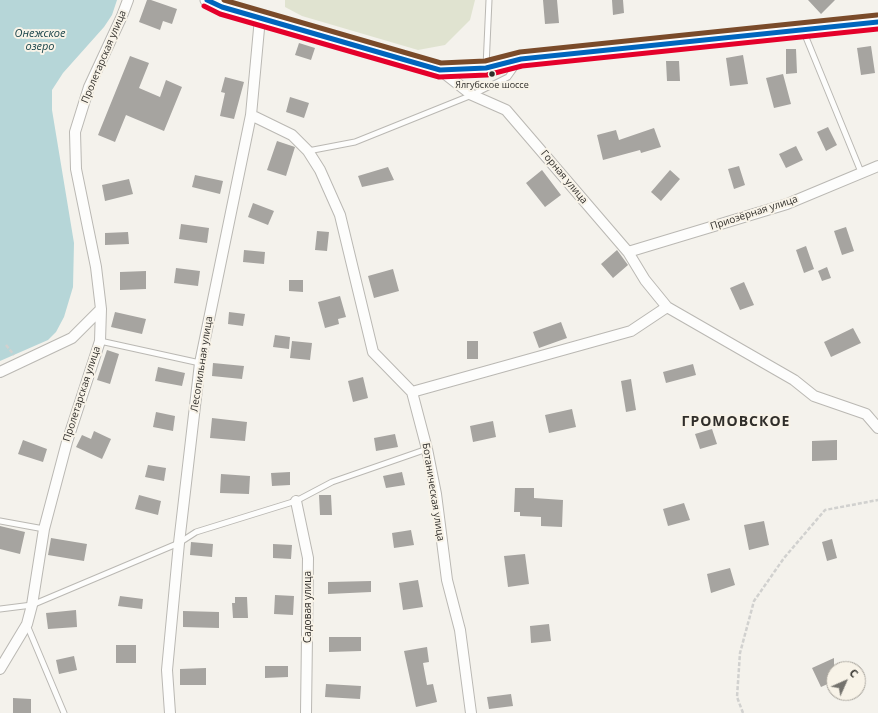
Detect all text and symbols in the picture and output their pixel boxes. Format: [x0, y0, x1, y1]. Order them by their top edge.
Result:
street label: Пролетарская улица [79, 9, 129, 105]
water label: Онежское озеро [14, 27, 66, 53]
marker: Ялгубское шоссе [487, 69, 497, 79]
place label: Ялгубское шоссе [455, 80, 529, 90]
street label: Горная улица [538, 148, 590, 206]
street label: Приозёрная улица [709, 193, 799, 233]
street label: Лесопильная улица [189, 315, 215, 413]
street label: Пролетарская улица [61, 345, 103, 443]
district label: ГРОМОВСКОЕ [682, 414, 790, 430]
street label: Ботаническая улица [419, 442, 447, 542]
street label: Садовая улица [302, 571, 314, 643]
north arrow [826, 661, 866, 701]
text: С [846, 665, 862, 681]

